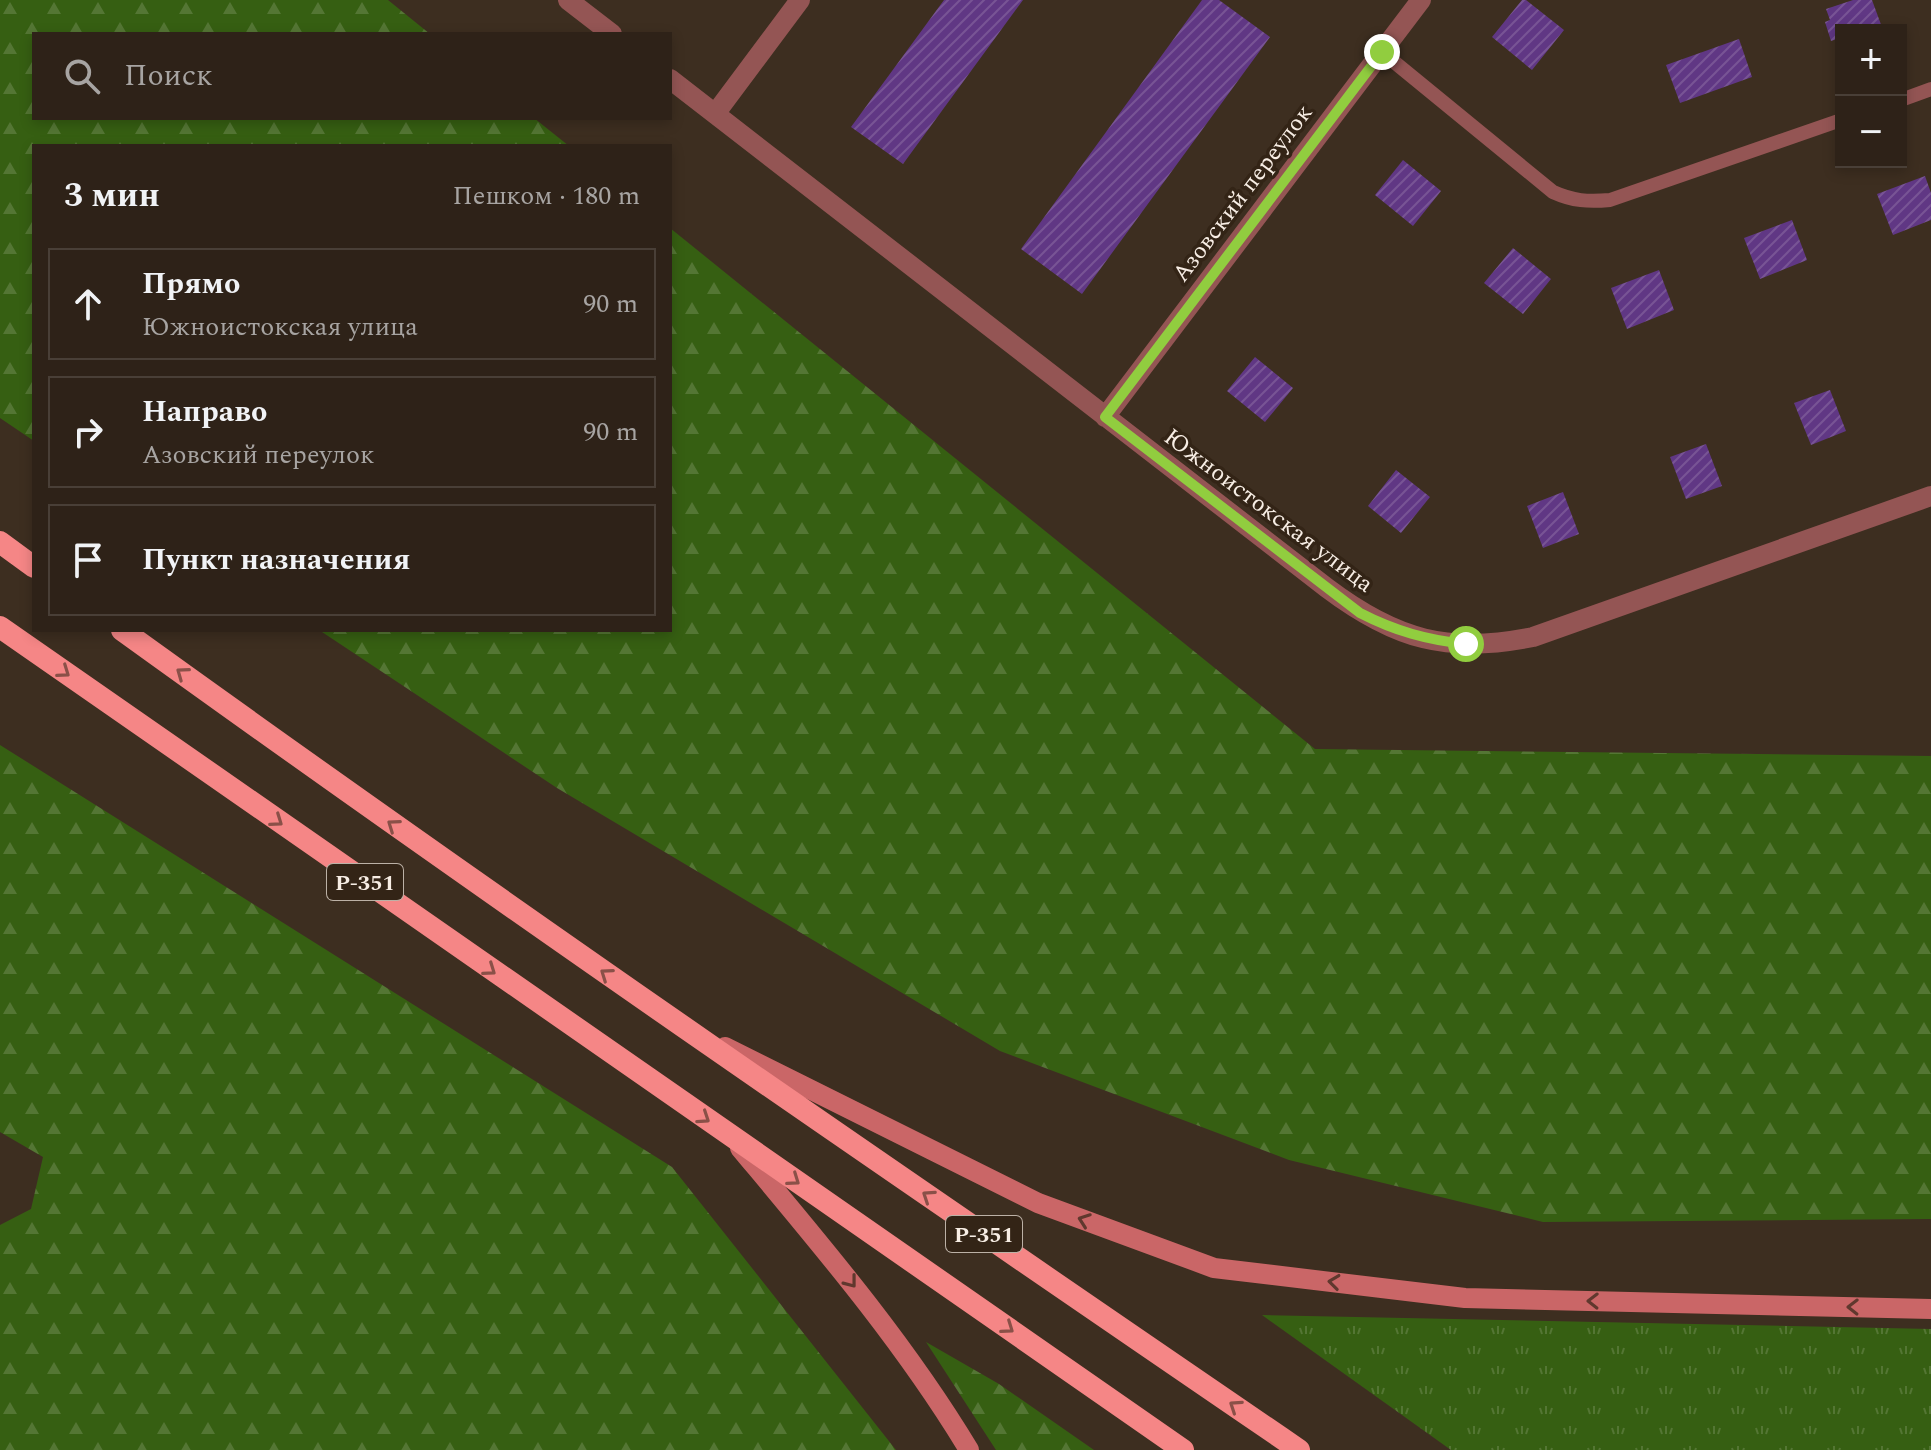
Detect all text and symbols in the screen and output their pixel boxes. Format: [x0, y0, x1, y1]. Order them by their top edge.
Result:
map controls [1835, 24, 1907, 168]
button: + [1835, 24, 1907, 96]
search box [32, 32, 672, 120]
route end [1364, 34, 1400, 70]
text: Поиск [124, 53, 213, 99]
icon: search [60, 54, 104, 98]
button: − [1835, 96, 1907, 168]
street label: Азовский переулок [1164, 97, 1322, 290]
text: 3 мин [64, 170, 160, 222]
text: Пешком · 180 m [453, 176, 640, 216]
text: Прямо [142, 261, 240, 307]
icon: ahead [66, 282, 110, 326]
text: 90 m [583, 284, 638, 324]
text: Южноистокская улица [142, 307, 418, 347]
text: Направо [142, 389, 267, 435]
icon: right [66, 410, 110, 454]
text: 90 m [583, 412, 638, 452]
street label: Южноистокская улица [1156, 420, 1381, 602]
text: Азовский переулок [142, 435, 374, 475]
text: Пункт назначения [142, 537, 410, 583]
icon: arrive [66, 538, 110, 582]
route start [1448, 626, 1484, 662]
one-way arrow [55, 662, 69, 677]
one-way arrow [176, 668, 190, 683]
one-way arrow [269, 811, 283, 826]
one-way arrow [387, 820, 401, 835]
road number: Р-351 [327, 864, 403, 900]
one-way arrow [482, 960, 496, 975]
one-way arrow [600, 969, 614, 984]
one-way arrow [695, 1108, 710, 1123]
one-way arrow [786, 1170, 800, 1185]
one-way arrow [922, 1191, 936, 1206]
one-way arrow [1077, 1213, 1091, 1230]
road number: Р-351 [946, 1216, 1022, 1252]
one-way arrow [842, 1273, 856, 1288]
one-way arrow [1327, 1274, 1341, 1291]
one-way arrow [1586, 1292, 1599, 1310]
one-way arrow [1846, 1299, 1859, 1316]
one-way arrow [999, 1318, 1013, 1333]
one-way arrow [1229, 1401, 1243, 1416]

